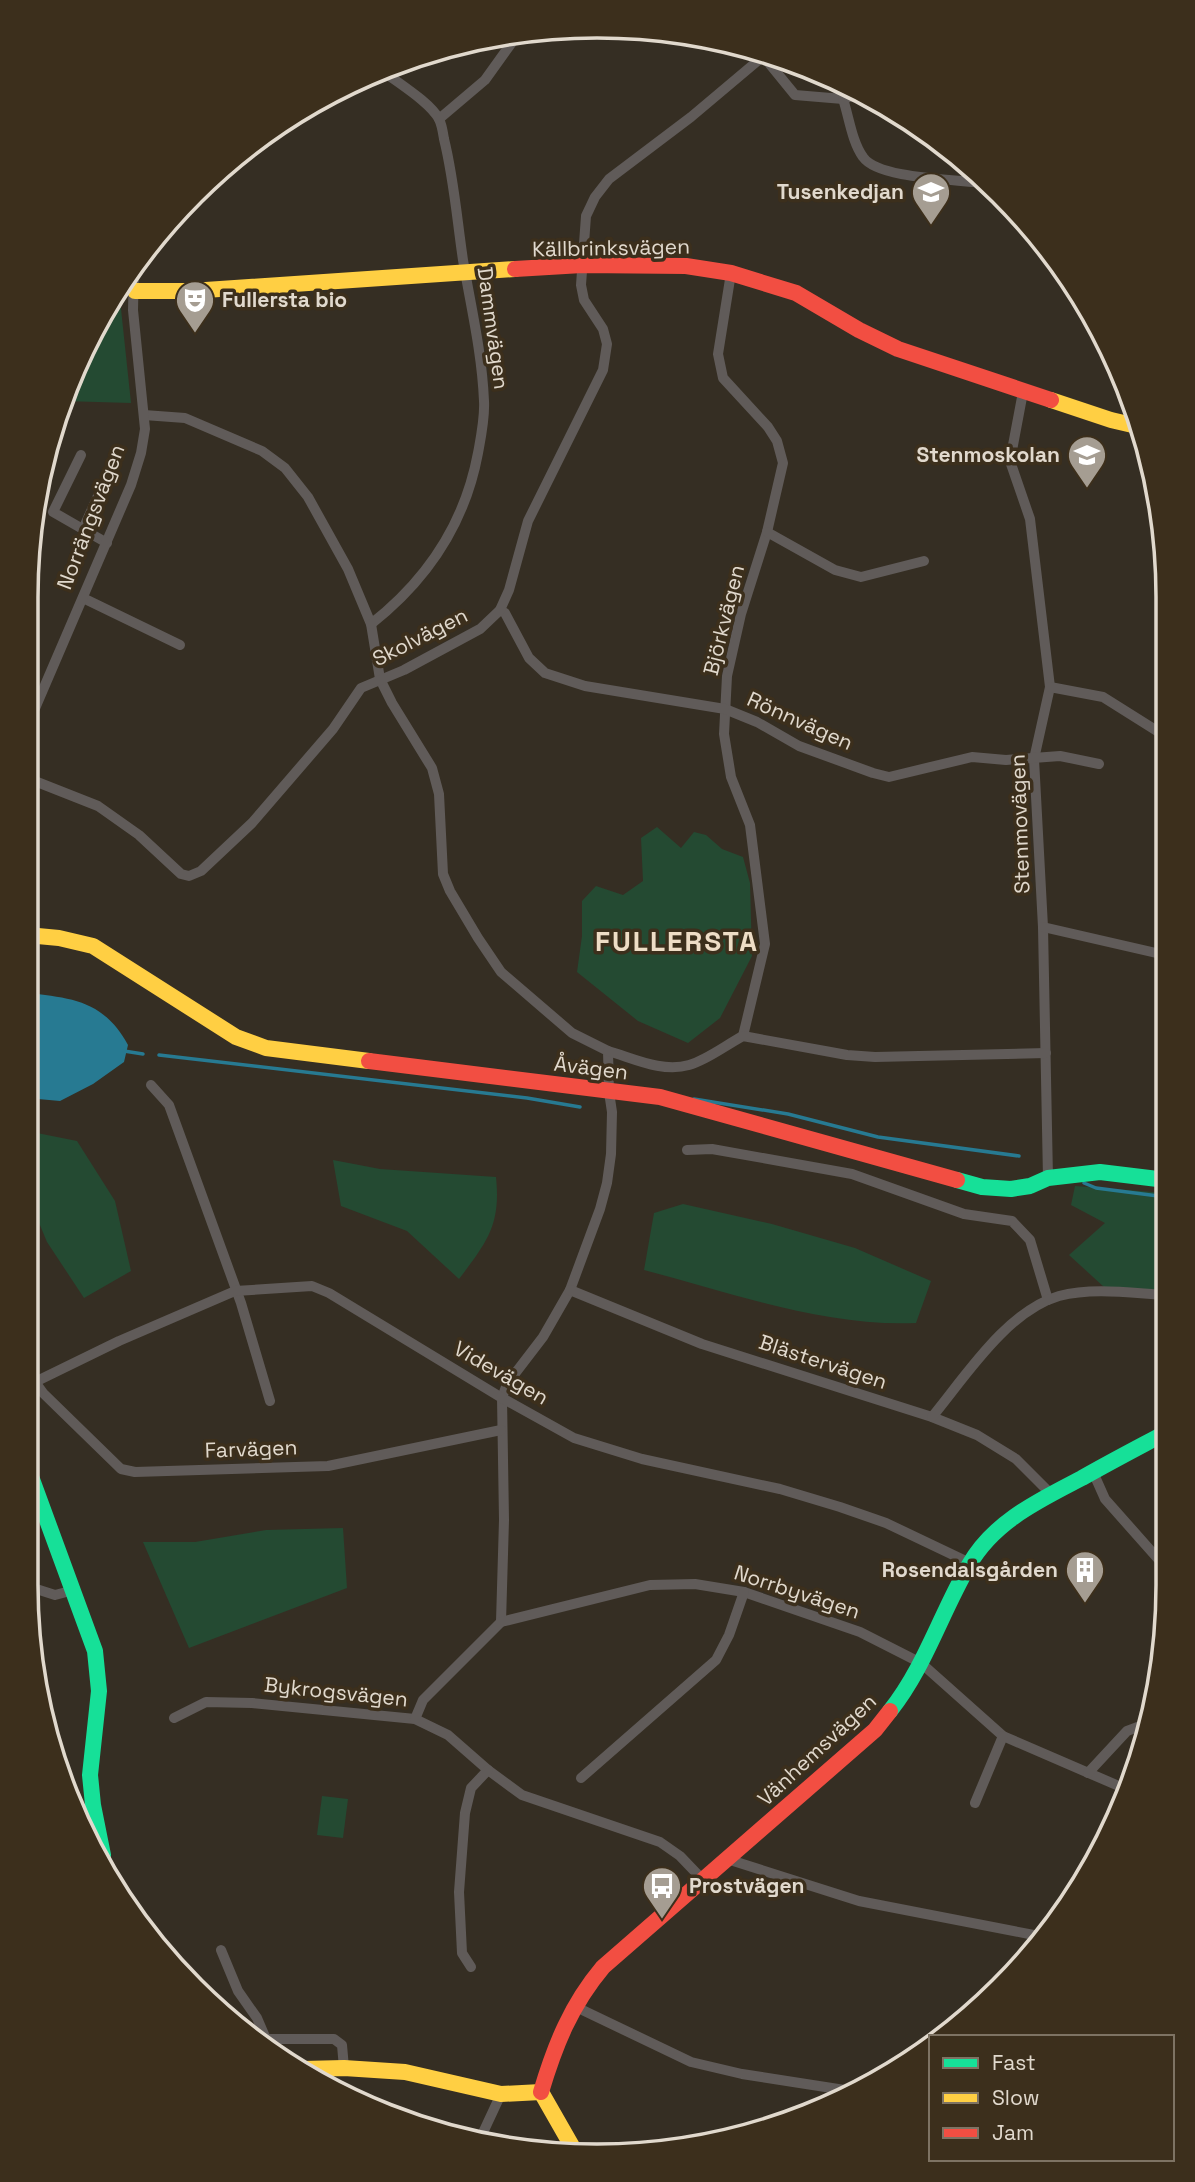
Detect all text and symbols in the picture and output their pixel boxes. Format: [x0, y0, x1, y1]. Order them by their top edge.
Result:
school or university icon: Tusenkedjan [910, 171, 952, 226]
place label: Tusenkedjan [777, 178, 904, 205]
street label: Källbrinksvägen [532, 233, 690, 262]
street label: Dammvägen [472, 265, 515, 391]
theatre icon: Fullersta bio [174, 279, 216, 334]
place label: Fullersta bio [222, 286, 347, 313]
school or university icon: Stenmoskolan [1066, 434, 1108, 489]
street label: Norrängsvägen [51, 441, 131, 593]
place label: Stenmoskolan [917, 441, 1060, 468]
street label: Björkvägen [697, 562, 750, 678]
street label: Skolvägen [368, 601, 472, 672]
street label: Rönnvägen [743, 685, 857, 756]
street label: Stenmovägen [1004, 754, 1035, 894]
district label: FULLERSTA [595, 923, 759, 959]
street label: Åvägen [552, 1050, 630, 1085]
street label: Blästervägen [756, 1328, 891, 1395]
street label: Videvägen [449, 1335, 554, 1411]
street label: Farvägen [204, 1433, 298, 1464]
building icon: Rosendalsgården [1064, 1549, 1106, 1604]
place label: Rosendalsgården [882, 1556, 1058, 1583]
street label: Norrbyvägen [731, 1558, 863, 1625]
street label: Bykrogsvägen [263, 1671, 409, 1712]
street label: Vänhemsvägen [752, 1688, 882, 1812]
bus stop icon: Prostvägen [641, 1865, 683, 1920]
place label: Prostvägen [689, 1872, 804, 1899]
legend [929, 2035, 1174, 2161]
text: Fast [992, 2049, 1036, 2076]
text: Slow [992, 2084, 1040, 2111]
text: Jam [992, 2119, 1034, 2146]

